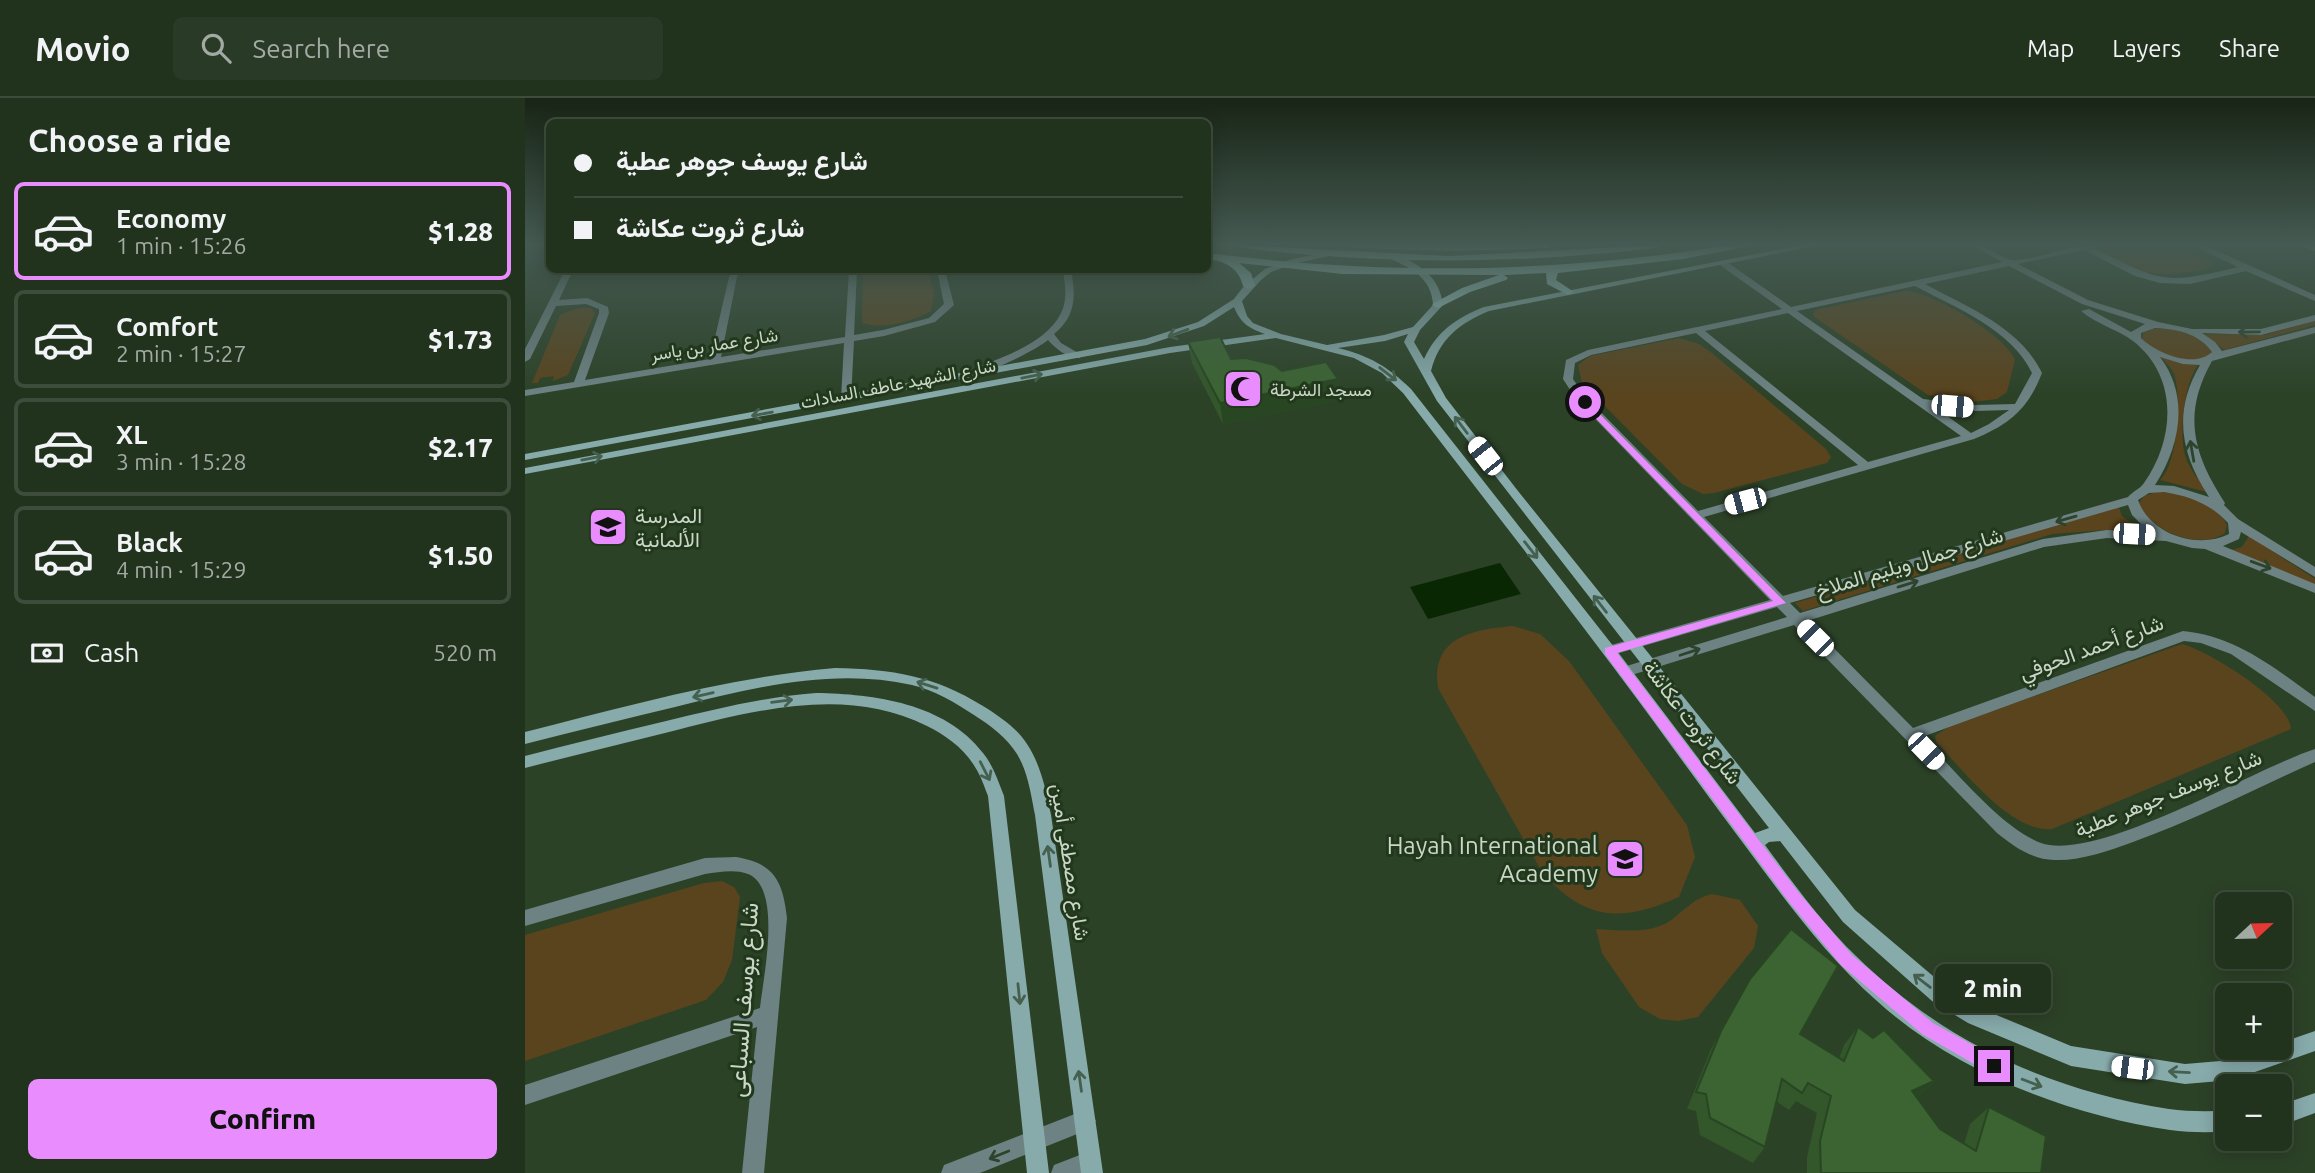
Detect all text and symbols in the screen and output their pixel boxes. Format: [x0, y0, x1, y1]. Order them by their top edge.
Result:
search box [173, 17, 663, 80]
icon: search [197, 29, 235, 67]
text: Movio [35, 30, 131, 67]
text: Search here [253, 34, 390, 63]
text: Map [2027, 35, 2074, 62]
text: Layers [2112, 35, 2181, 62]
text: Share [2219, 35, 2280, 62]
text: Choose a ride [28, 122, 231, 158]
text: شارع يوسف جوهر عطية [616, 146, 868, 175]
icon: car [32, 200, 95, 263]
text: Economy [116, 204, 226, 233]
text: شارع ثروت عكاشة [616, 213, 805, 242]
text: $1.28 [428, 217, 493, 246]
text: 1 min · 15:26 [116, 233, 247, 258]
icon: car [32, 308, 95, 371]
text: Comfort [116, 312, 219, 341]
street label: شارع عمار بن ياسر [648, 324, 780, 367]
text: $1.73 [428, 325, 493, 354]
one-way arrow [2238, 326, 2261, 339]
one-way arrow [1167, 328, 1189, 340]
text: 2 min · 15:27 [116, 341, 247, 366]
street label: شارع الشهيد عاطف السادات [799, 354, 998, 415]
one-way arrow [1379, 366, 1397, 381]
mosque icon: مسجد الشرطة [1222, 368, 1264, 410]
one-way arrow [1020, 369, 1043, 382]
place label: مسجد الشرطة [1270, 379, 1372, 401]
route start [1569, 386, 1601, 418]
car [1931, 394, 1974, 418]
one-way arrow [751, 408, 774, 421]
icon: car [32, 416, 95, 479]
one-way arrow [1453, 416, 1468, 434]
text: XL [116, 420, 147, 449]
text: $2.17 [428, 433, 493, 462]
car [1464, 433, 1507, 479]
one-way arrow [2185, 440, 2198, 463]
text: 3 min · 15:28 [116, 449, 247, 474]
one-way arrow [580, 451, 603, 465]
car [1722, 485, 1769, 517]
place label: المدرسة الألمانية [635, 503, 702, 552]
school or university icon: المدرسة الألمانية [587, 506, 629, 548]
one-way arrow [2056, 513, 2078, 526]
street label: شارع جمال ويليم الملاخ [1812, 522, 2007, 605]
car [2113, 522, 2156, 546]
icon: car [32, 524, 95, 587]
text: Black [116, 528, 183, 557]
one-way arrow [1524, 540, 1539, 559]
text: $1.50 [428, 541, 493, 570]
text: 4 min · 15:29 [116, 557, 247, 582]
one-way arrow [2249, 560, 2271, 573]
one-way arrow [1896, 577, 1918, 590]
one-way arrow [1593, 596, 1608, 614]
street label: شارع أحمد الحوفي [2016, 610, 2168, 690]
car [1793, 616, 1838, 660]
icon: cash [28, 634, 66, 672]
text: Cash [84, 638, 139, 667]
text: 520 m [433, 640, 497, 665]
one-way arrow [1679, 645, 1701, 658]
street label: شارع ثروت عكاشة [1636, 656, 1747, 790]
one-way arrow [916, 678, 938, 690]
one-way arrow [692, 689, 714, 702]
one-way arrow [770, 694, 793, 707]
car [1904, 729, 1949, 773]
street label: شارع يوسف جوهر عطية [2071, 745, 2266, 844]
one-way arrow [978, 760, 992, 781]
street label: شارع مصطفى أمين [1044, 782, 1095, 943]
place label: Hayah International Academy [1387, 832, 1598, 887]
school or university icon: Hayah International Academy [1604, 838, 1646, 880]
one-way arrow [1042, 845, 1055, 868]
north arrow [2215, 892, 2293, 970]
map controls [2215, 892, 2292, 1151]
street label: شارع يوسف السباعى [723, 902, 766, 1099]
callout: 2 min [1936, 964, 2052, 1014]
one-way arrow [1913, 974, 1932, 989]
text: 2 min [1964, 976, 2022, 1001]
one-way arrow [1013, 983, 1026, 1005]
button: + [2215, 983, 2292, 1060]
route end [1978, 1050, 2010, 1082]
car [2110, 1055, 2155, 1081]
one-way arrow [2167, 1066, 2190, 1079]
one-way arrow [1073, 1070, 1086, 1093]
button: − [2215, 1074, 2292, 1151]
one-way arrow [2021, 1078, 2043, 1091]
button: Confirm [28, 1079, 497, 1159]
one-way arrow [988, 1149, 1010, 1162]

